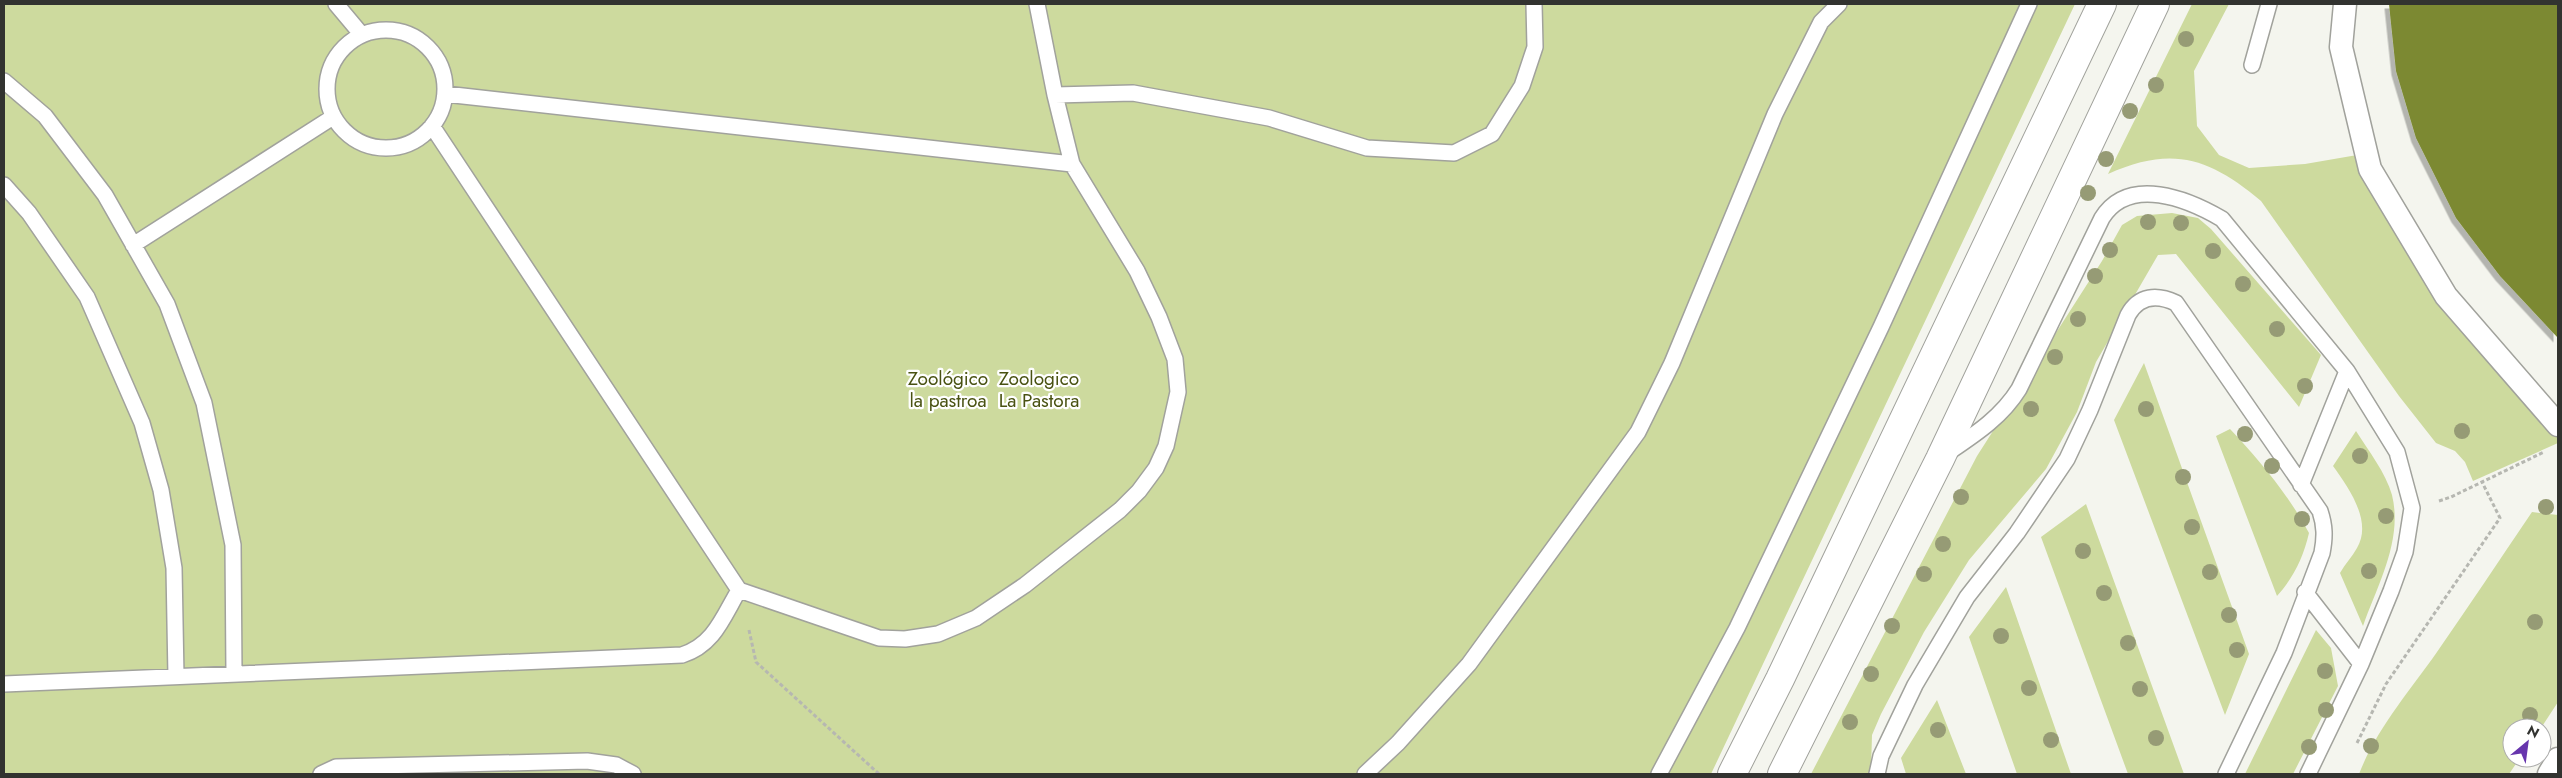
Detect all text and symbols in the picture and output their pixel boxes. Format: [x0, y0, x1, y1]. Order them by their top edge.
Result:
park label: Zoológico la pastroa [908, 365, 988, 414]
park label: Zoologico La Pastora [999, 365, 1079, 414]
north arrow [2502, 718, 2552, 768]
text: N [2524, 720, 2543, 743]

